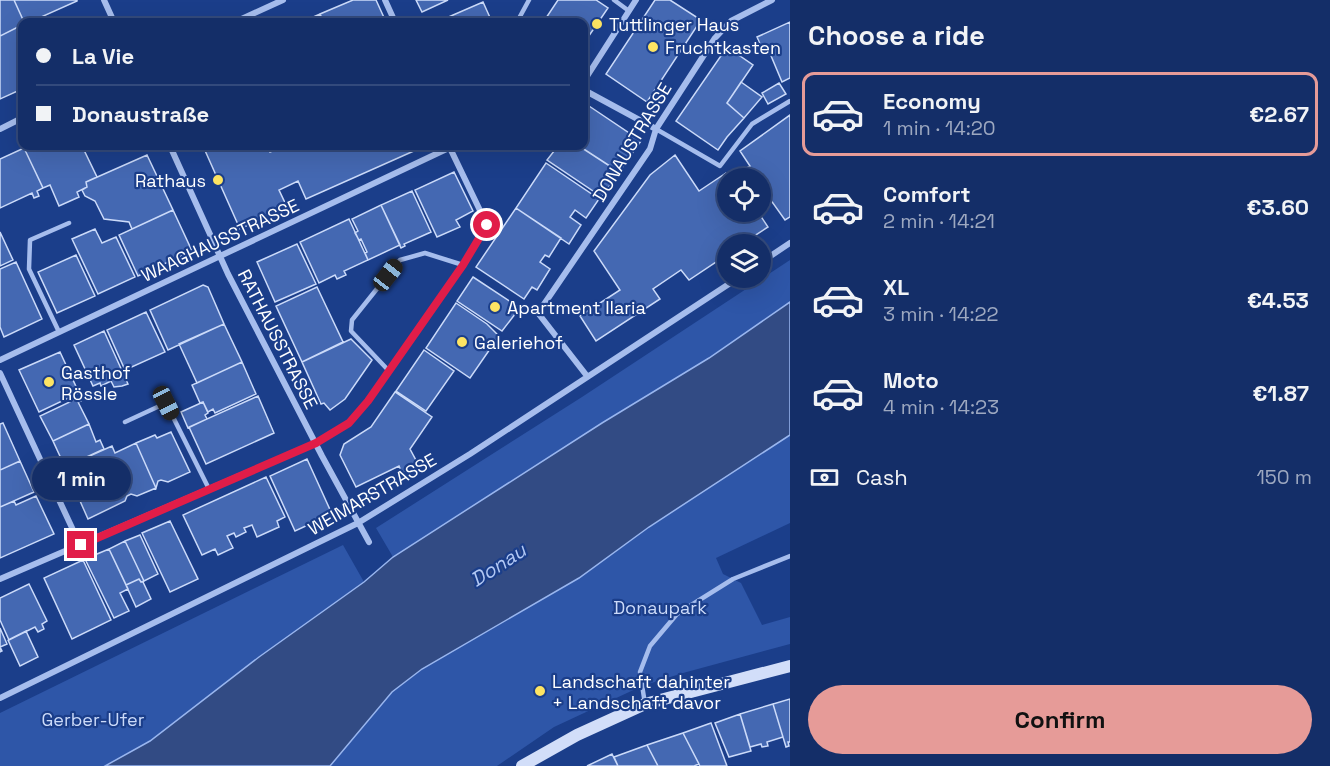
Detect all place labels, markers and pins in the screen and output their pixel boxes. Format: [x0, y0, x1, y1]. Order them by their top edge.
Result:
place label: Tuttlinger Haus [609, 13, 739, 36]
marker: Tuttlinger Haus [590, 17, 604, 31]
place label: Fruchtkasten [665, 36, 781, 59]
marker: Fruchtkasten [646, 40, 660, 54]
place label: Rathaus [135, 169, 206, 192]
marker: Rathaus [211, 173, 225, 187]
place label: Apartment Ilaria [507, 296, 646, 319]
marker: Apartment Ilaria [488, 300, 502, 314]
place label: Galeriehof [474, 331, 563, 354]
marker: Galeriehof [455, 335, 469, 349]
place label: Gasthof Rössle [61, 361, 131, 405]
marker: Gasthof Rössle [42, 375, 56, 389]
place label: Landschaft dahinter + Landschaft davor [552, 670, 730, 714]
marker: Landschaft dahinter + Landschaft davor [533, 684, 547, 698]

